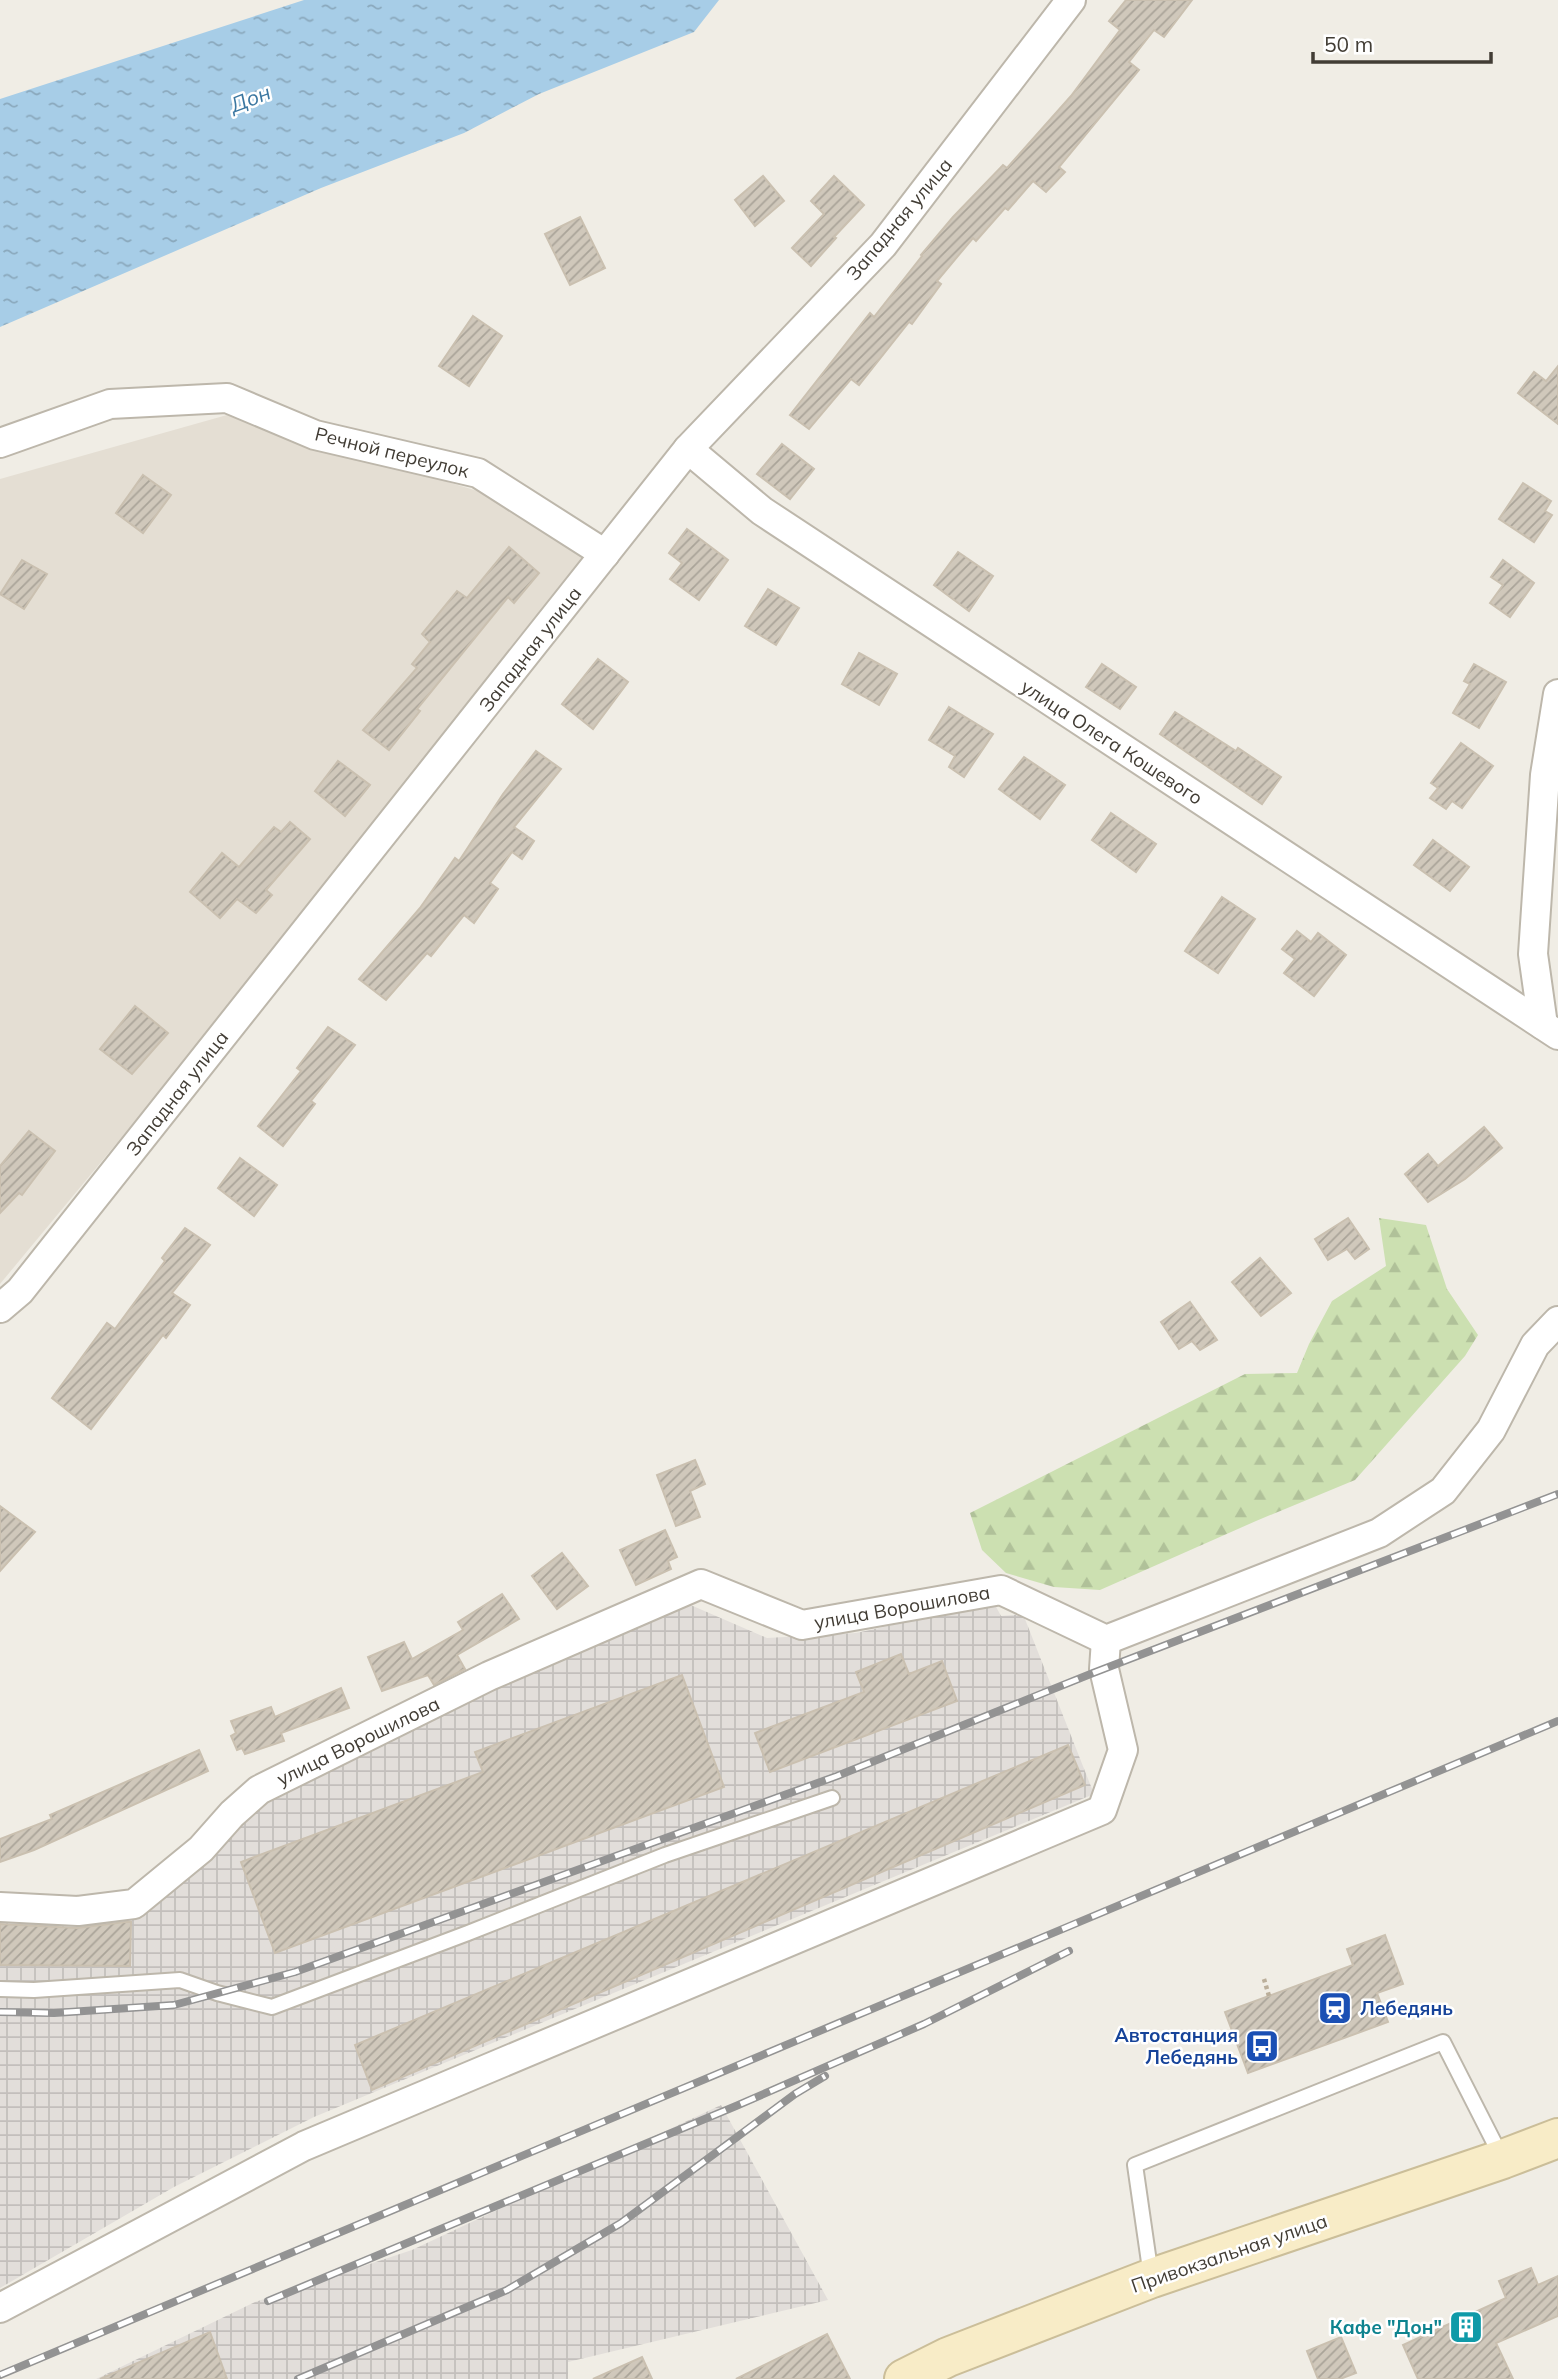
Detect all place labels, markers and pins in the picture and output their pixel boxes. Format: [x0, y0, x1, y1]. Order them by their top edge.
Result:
station icon: Лебедянь [1316, 1989, 1354, 2027]
place label: Лебедянь [1360, 1996, 1453, 2020]
place label: Автостанция Лебедянь [1115, 2023, 1238, 2069]
bus stop icon: Автостанция Лебедянь [1243, 2027, 1281, 2065]
building icon: Кафе "Дон" [1447, 2308, 1485, 2346]
place label: Кафе "Дон" [1330, 2315, 1442, 2339]

